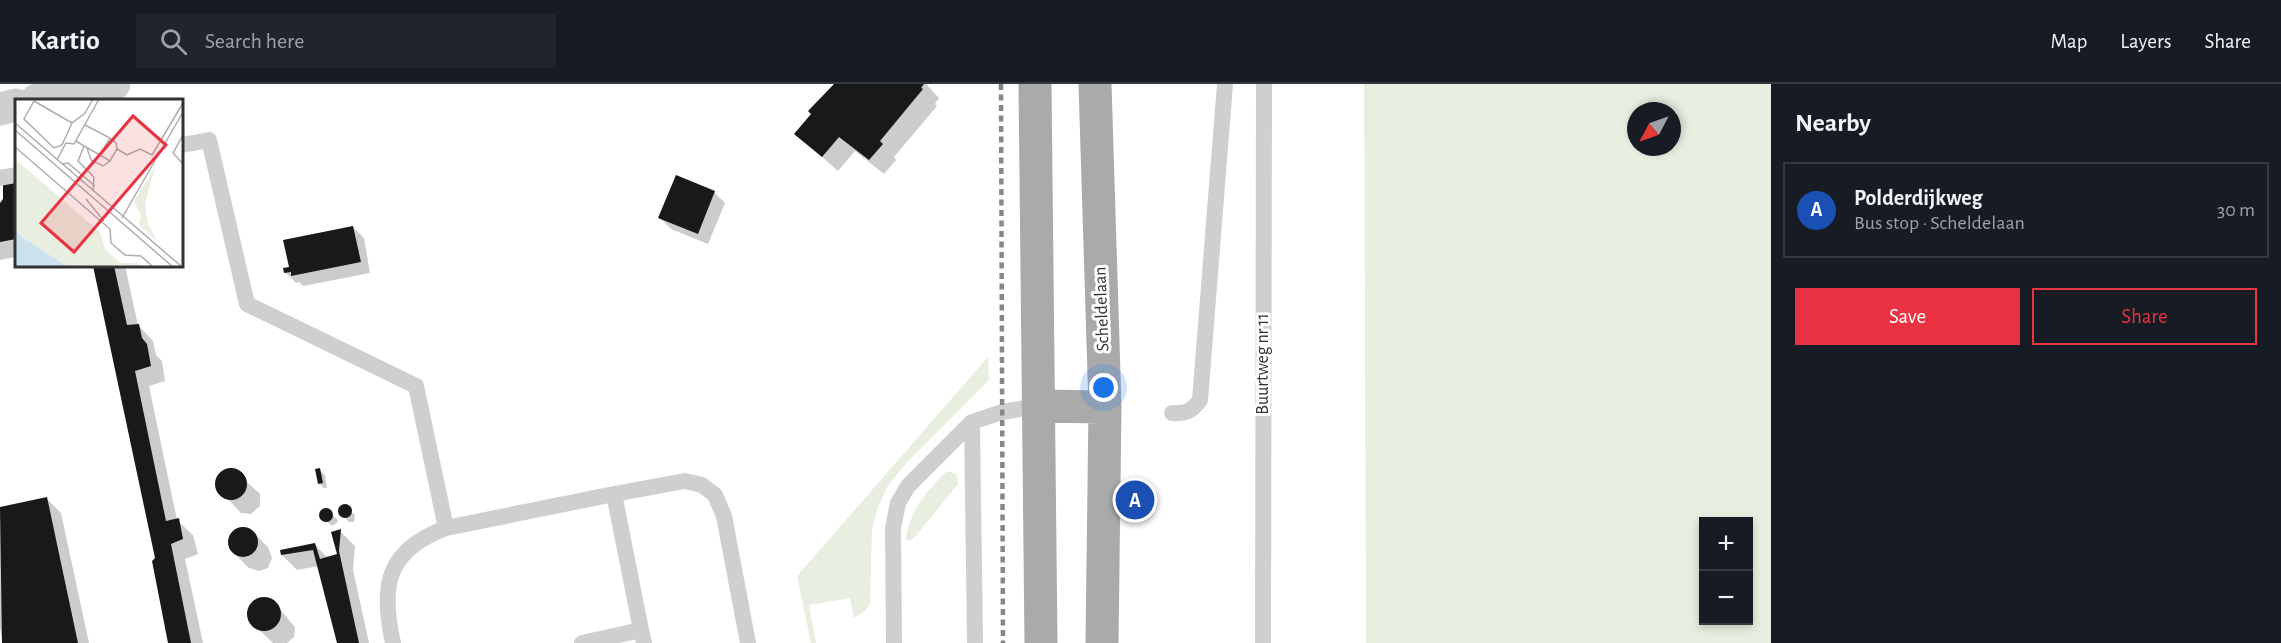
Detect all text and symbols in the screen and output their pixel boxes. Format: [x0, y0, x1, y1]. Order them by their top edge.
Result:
search box [136, 14, 556, 68]
icon: search [157, 25, 190, 58]
text: Kartio [30, 27, 100, 55]
text: Search here [205, 30, 304, 52]
text: Map [2051, 31, 2087, 52]
text: Layers [2120, 31, 2171, 52]
text: Share [2204, 31, 2251, 52]
inset map [15, 99, 183, 267]
north arrow [1627, 102, 1681, 156]
text: Nearby [1795, 110, 1871, 136]
text: Polderdijkweg [1854, 187, 1982, 209]
text: A [1811, 200, 1823, 220]
text: 30 m [2217, 200, 2255, 220]
text: Bus stop · Scheldelaan [1854, 213, 2025, 233]
street label: Scheldelaan [1092, 266, 1112, 352]
button: Save [1795, 288, 2020, 345]
button: Share [2032, 288, 2257, 345]
street label: Buurtweg nr 11 [1254, 313, 1272, 415]
your location [1089, 373, 1118, 402]
pin: A [1116, 478, 1154, 522]
map controls [1699, 517, 1753, 625]
button: + [1699, 517, 1753, 571]
button: − [1699, 571, 1753, 625]

